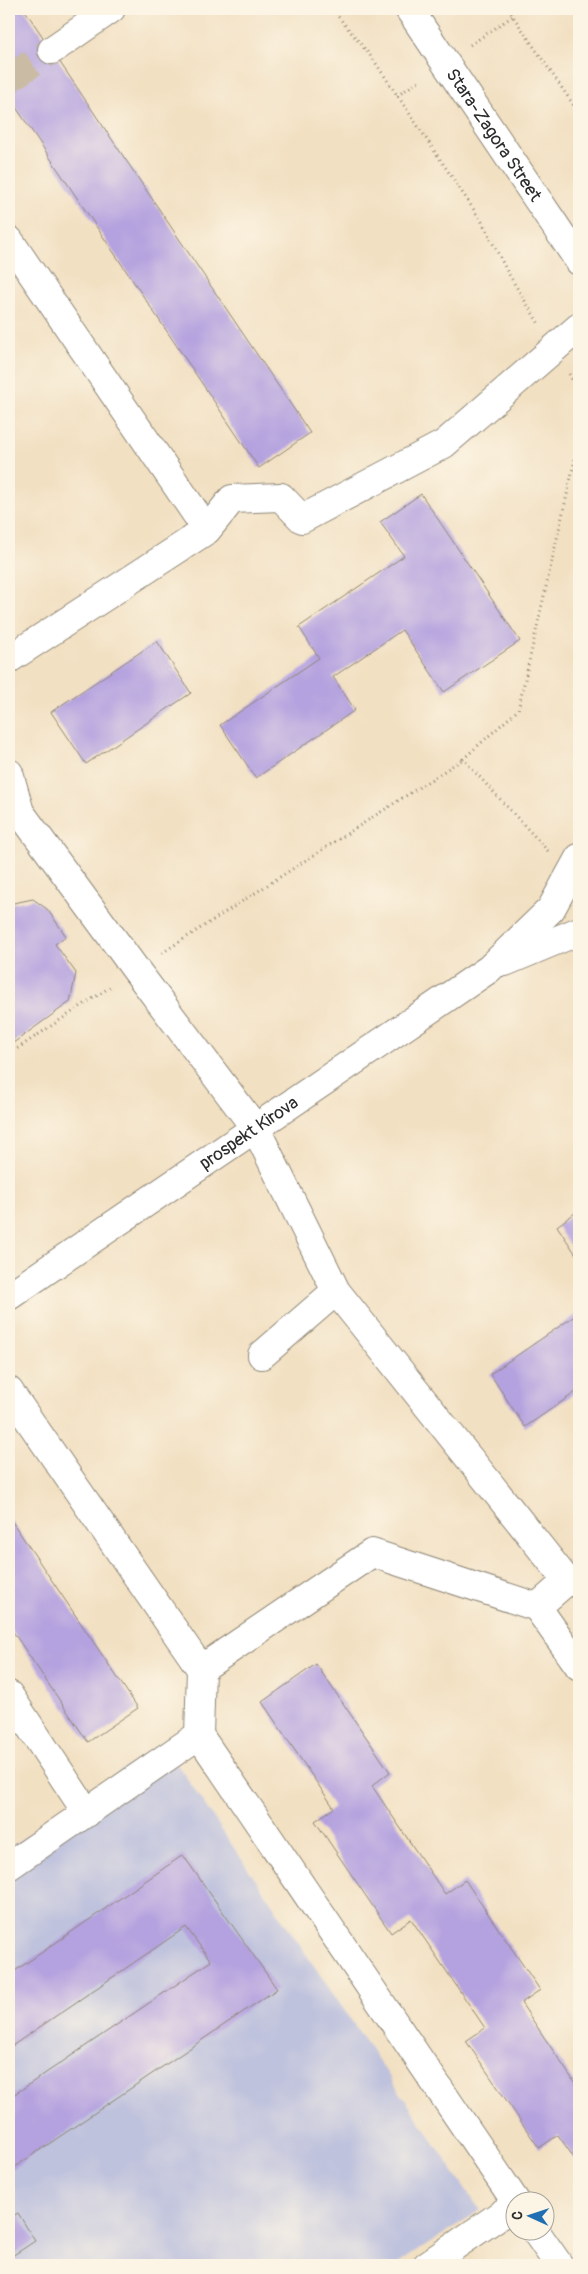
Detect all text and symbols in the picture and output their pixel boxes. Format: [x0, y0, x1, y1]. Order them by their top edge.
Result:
street label: Stara-Zagora Street [441, 64, 547, 207]
street label: prospekt Kirova [195, 1091, 303, 1175]
north arrow [506, 2192, 556, 2242]
text: С [509, 2210, 526, 2220]

